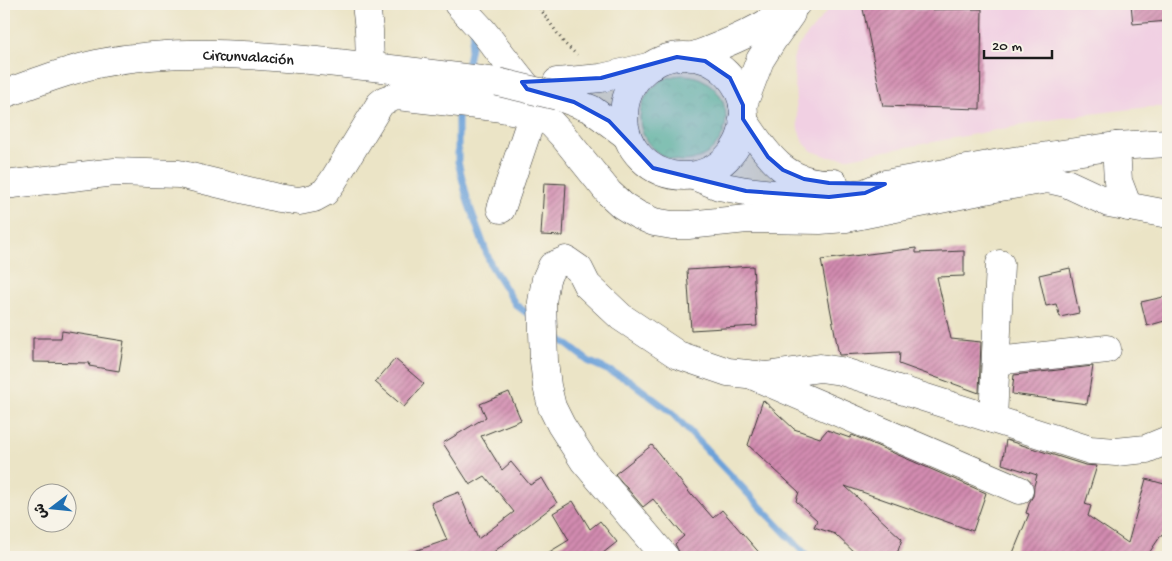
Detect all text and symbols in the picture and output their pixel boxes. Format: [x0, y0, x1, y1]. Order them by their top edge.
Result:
scale bar [984, 28, 1052, 60]
text: 20 m [992, 38, 1022, 56]
street label: Circunvalación [203, 48, 295, 72]
north arrow [28, 484, 78, 534]
text: ش [32, 501, 52, 521]

